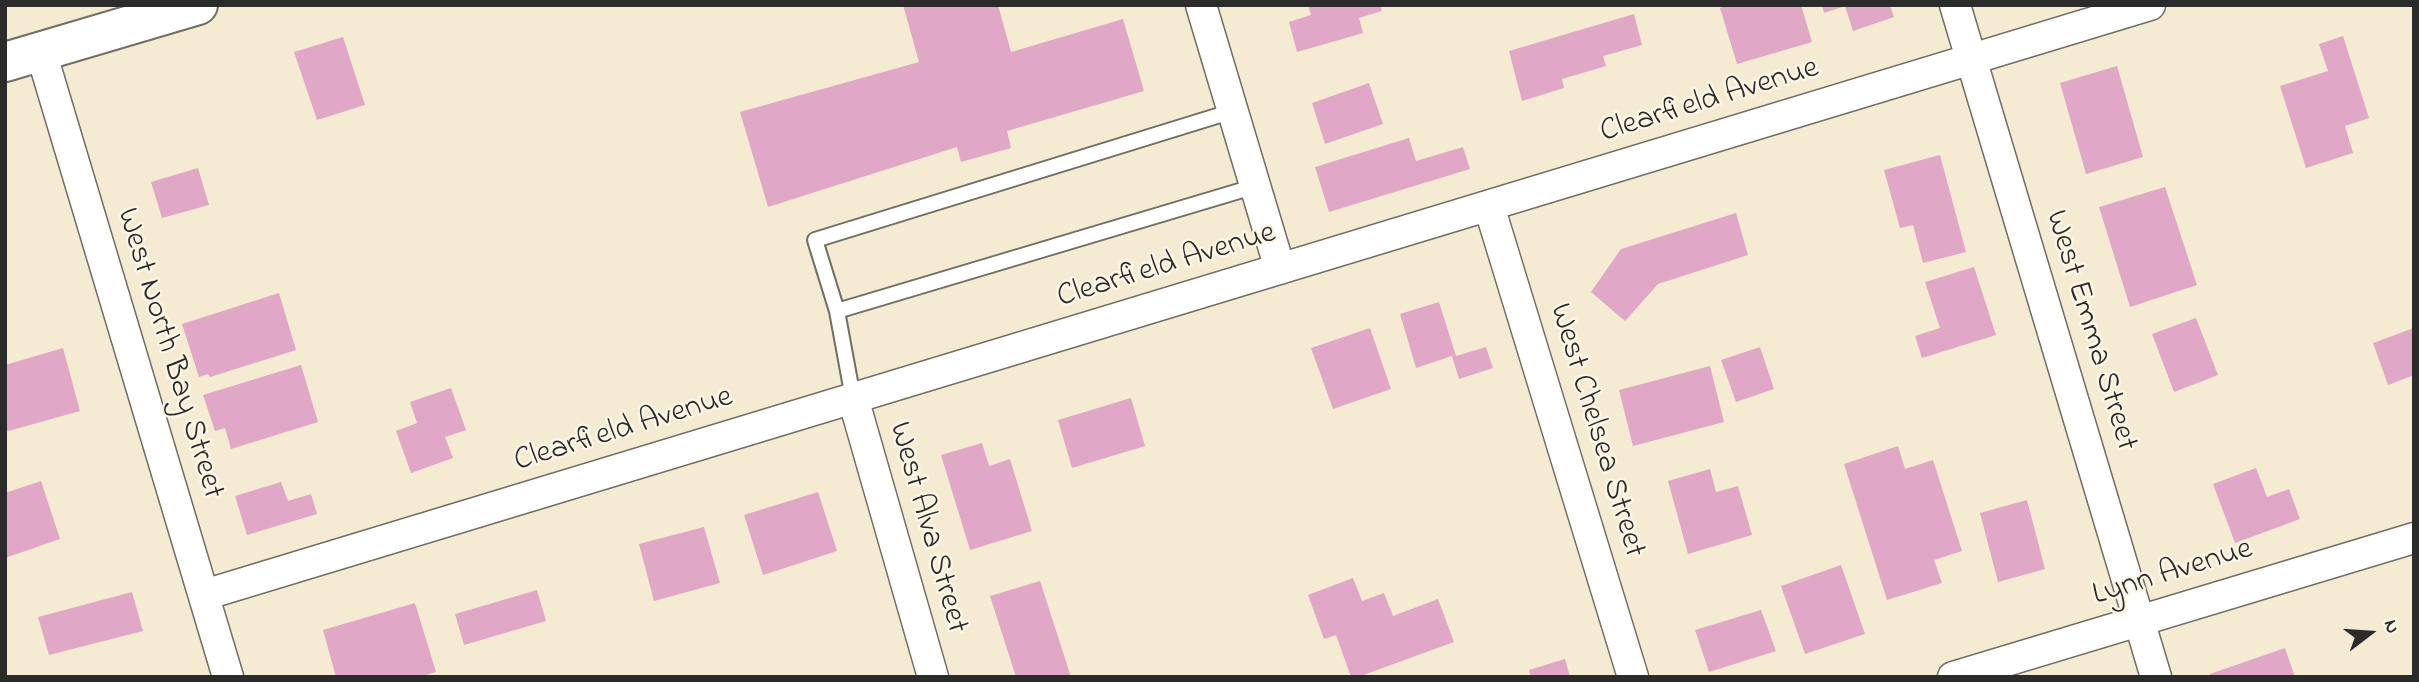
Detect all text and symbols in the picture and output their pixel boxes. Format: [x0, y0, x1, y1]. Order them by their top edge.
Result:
street label: Clearfield Avenue [1596, 51, 1824, 153]
street label: West North Bay Street [106, 204, 230, 504]
street label: West Emma Street [2034, 206, 2144, 456]
street label: Clearfield Avenue [1053, 216, 1281, 318]
street label: West Chelsea Street [1538, 300, 1652, 562]
street label: Clearfield Avenue [510, 380, 738, 482]
street label: West Alva Street [878, 418, 974, 638]
street label: Lynn Avenue [2089, 532, 2257, 616]
north arrow [2335, 598, 2405, 668]
text: N [2376, 617, 2405, 637]

